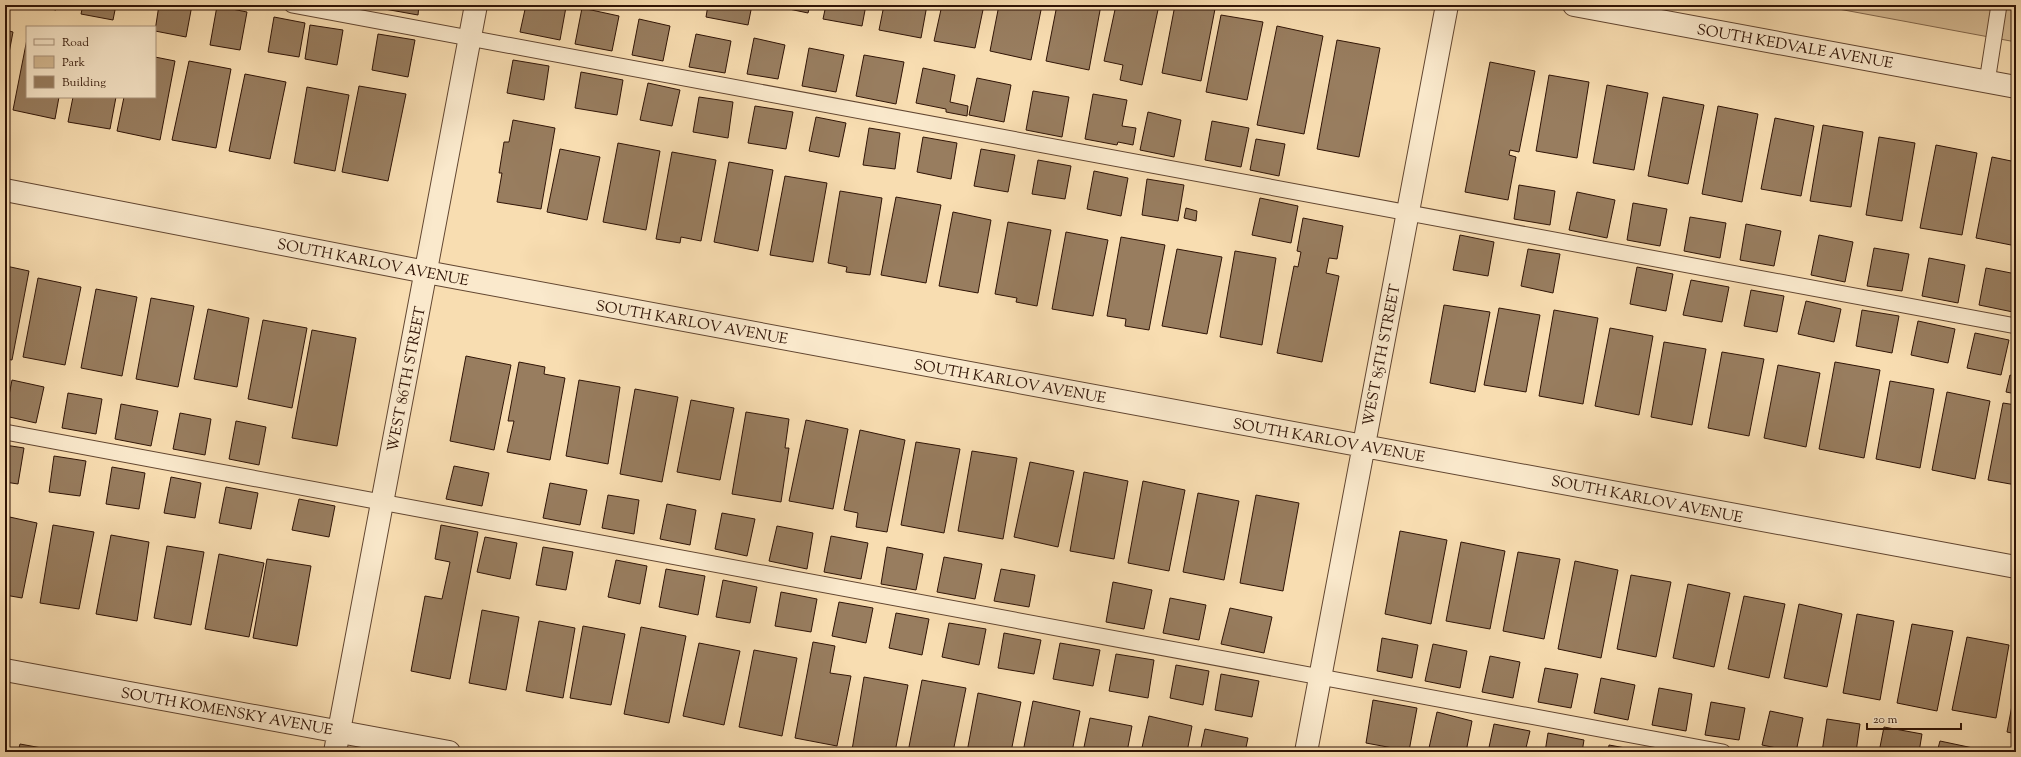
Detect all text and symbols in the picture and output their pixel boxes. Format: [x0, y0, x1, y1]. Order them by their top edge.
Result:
street label: SOUTH KEDVALE AVENUE [1695, 20, 1895, 75]
legend [26, 26, 156, 98]
text: Road [62, 34, 89, 52]
text: Park [62, 54, 85, 72]
text: Building [62, 74, 106, 92]
street label: SOUTH KARLOV AVENUE [275, 235, 470, 292]
street label: WEST 85TH STREET [1358, 282, 1407, 428]
street label: SOUTH KARLOV AVENUE [594, 296, 789, 351]
street label: WEST 86TH STREET [383, 304, 432, 454]
street label: SOUTH KARLOV AVENUE [912, 355, 1107, 410]
street label: SOUTH KARLOV AVENUE [1231, 414, 1426, 469]
street label: SOUTH KARLOV AVENUE [1549, 472, 1744, 529]
street label: SOUTH KOMENSKY AVENUE [119, 683, 334, 741]
scale bar [1867, 705, 1961, 731]
text: 20 m [1873, 711, 1898, 729]

